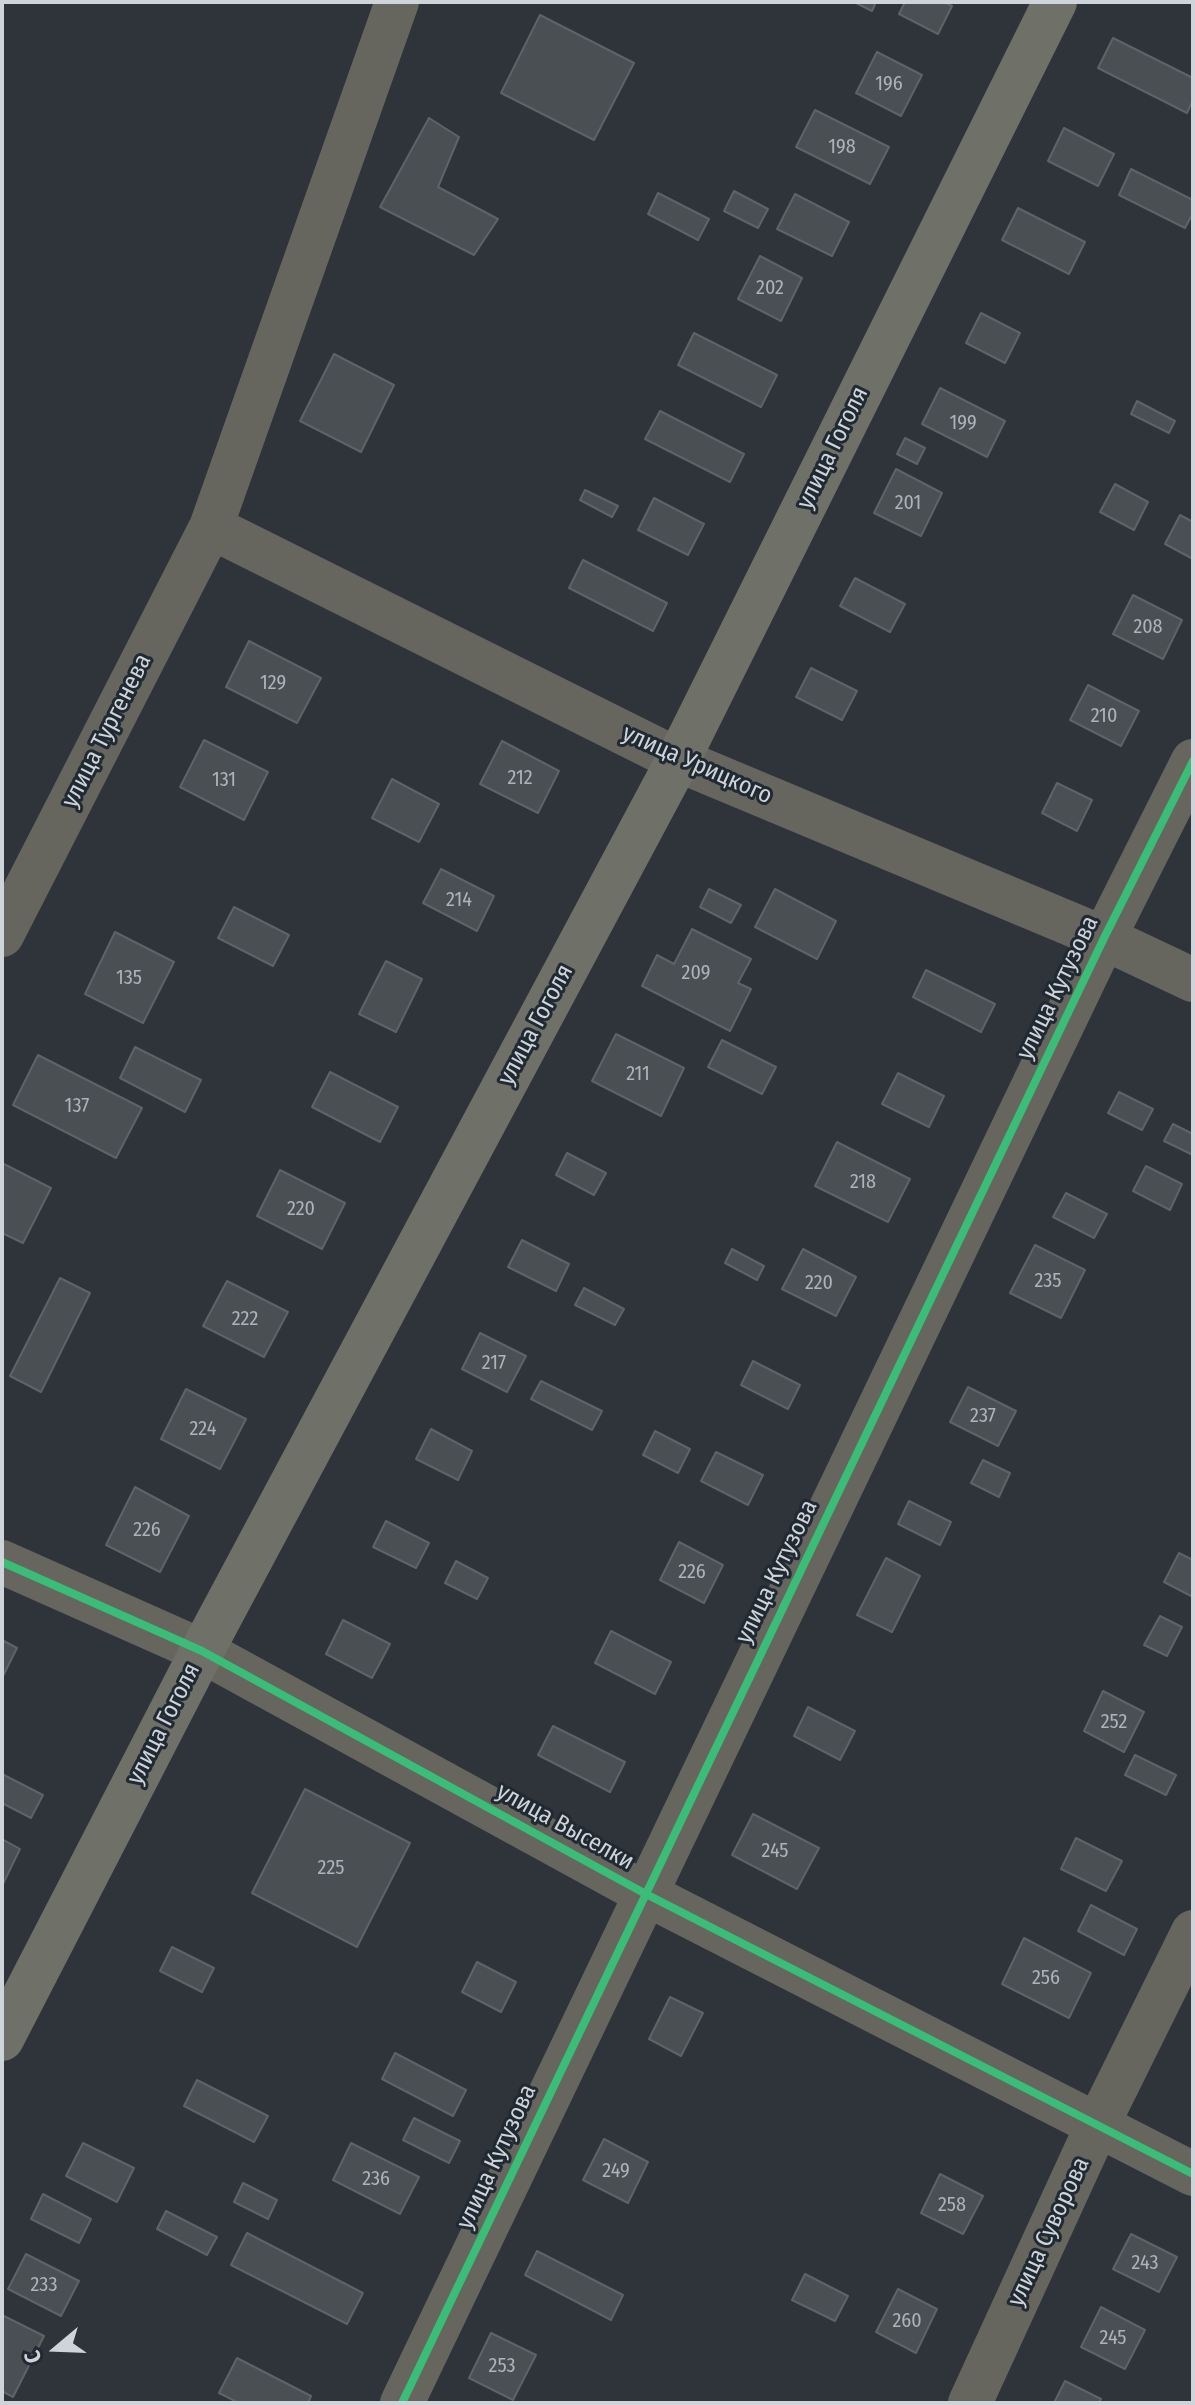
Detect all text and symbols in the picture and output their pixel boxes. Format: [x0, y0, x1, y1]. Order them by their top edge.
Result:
house number: 196 [875, 72, 903, 96]
house number: 198 [828, 135, 856, 159]
house number: 202 [756, 276, 784, 300]
street label: улица Гоголя [791, 382, 875, 514]
house number: 199 [949, 411, 977, 435]
house number: 201 [895, 491, 921, 515]
house number: 208 [1133, 615, 1163, 639]
street label: улица Тургенева [56, 650, 158, 812]
house number: 129 [260, 671, 286, 695]
house number: 210 [1091, 704, 1117, 728]
street label: улица Урицкого [618, 719, 776, 811]
house number: 212 [508, 766, 532, 790]
house number: 131 [212, 768, 236, 792]
house number: 214 [446, 888, 472, 912]
street label: улица Кутузова [1011, 912, 1105, 1064]
street label: улица Гоголя [492, 960, 580, 1090]
house number: 209 [682, 961, 710, 985]
house number: 135 [116, 966, 142, 990]
house number: 211 [626, 1062, 650, 1086]
house number: 137 [65, 1094, 89, 1118]
house number: 218 [850, 1170, 876, 1194]
house number: 220 [287, 1197, 315, 1221]
house number: 235 [1035, 1269, 1061, 1293]
house number: 220 [805, 1271, 833, 1295]
house number: 222 [232, 1307, 258, 1331]
house number: 217 [482, 1351, 506, 1375]
house number: 237 [970, 1404, 996, 1428]
house number: 224 [190, 1417, 216, 1441]
street label: улица Кутузова [730, 1496, 824, 1648]
house number: 226 [133, 1518, 161, 1542]
house number: 226 [678, 1560, 706, 1584]
street label: улица Гоголя [121, 1659, 207, 1789]
house number: 252 [1101, 1710, 1127, 1734]
street label: улица Выселки [491, 1777, 639, 1877]
house number: 245 [761, 1839, 789, 1863]
house number: 225 [318, 1856, 344, 1880]
house number: 256 [1032, 1966, 1060, 1990]
street label: улица Кутузова [451, 2080, 543, 2234]
street label: улица Суворова [1002, 2153, 1096, 2311]
house number: 249 [602, 2159, 630, 2183]
house number: 236 [362, 2167, 390, 2191]
house number: 258 [938, 2193, 966, 2217]
house number: 243 [1132, 2251, 1158, 2275]
house number: 233 [31, 2273, 57, 2297]
north arrow [16, 2309, 96, 2389]
house number: 260 [892, 2309, 922, 2333]
house number: 245 [1099, 2326, 1127, 2350]
text: С [18, 2347, 47, 2367]
house number: 253 [489, 2354, 515, 2378]

